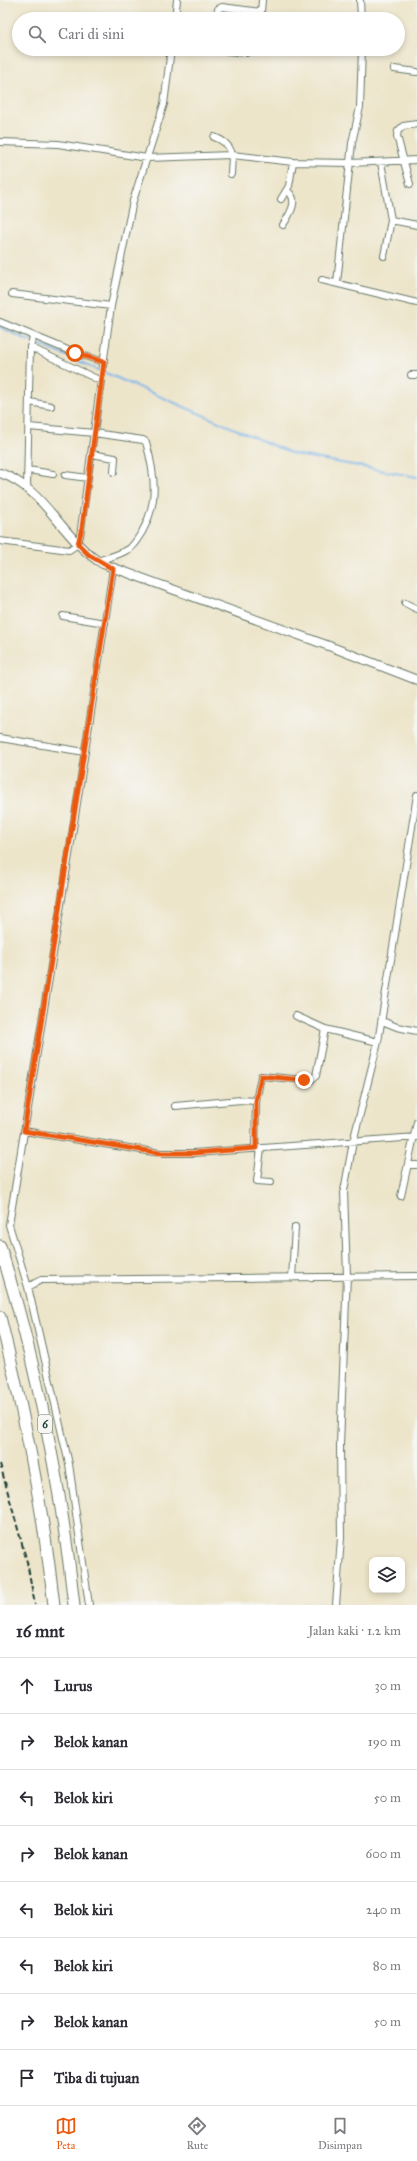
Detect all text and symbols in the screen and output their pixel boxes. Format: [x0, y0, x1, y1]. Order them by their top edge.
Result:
search box [12, 12, 405, 56]
icon: search [26, 23, 48, 45]
text: Cari di sini [58, 25, 124, 43]
route start [66, 344, 84, 362]
route end [295, 1071, 313, 1089]
road number: 6 [38, 1415, 52, 1433]
map controls [369, 1557, 405, 1593]
button: layers [369, 1557, 405, 1593]
text: 16 mnt [16, 1621, 64, 1642]
text: Jalan kaki · 1.2 km [308, 1623, 401, 1639]
icon: ahead [16, 1675, 38, 1697]
text: Lurus [54, 1677, 92, 1695]
text: 30 m [375, 1678, 401, 1694]
icon: right [16, 1731, 38, 1753]
text: Belok kanan [54, 1733, 128, 1751]
text: 190 m [368, 1734, 401, 1750]
icon: left [16, 1787, 38, 1809]
text: Belok kiri [54, 1789, 113, 1807]
text: 50 m [374, 1790, 401, 1806]
icon: right [16, 1843, 38, 1865]
text: Belok kanan [54, 1845, 128, 1863]
text: 600 m [365, 1846, 401, 1862]
icon: left [16, 1899, 38, 1921]
text: Belok kiri [54, 1901, 113, 1919]
text: 240 m [366, 1902, 401, 1918]
icon: left [16, 1955, 38, 1977]
text: Belok kiri [54, 1957, 113, 1975]
text: 80 m [373, 1958, 401, 1974]
icon: right [16, 2011, 38, 2033]
text: Belok kanan [54, 2013, 128, 2031]
text: 50 m [374, 2014, 401, 2030]
icon: arrive [16, 2067, 38, 2089]
text: Tiba di tujuan [54, 2069, 139, 2087]
tab: Peta [55, 2115, 77, 2152]
tab: Rute [186, 2115, 208, 2152]
tab: Disimpan [318, 2115, 362, 2152]

